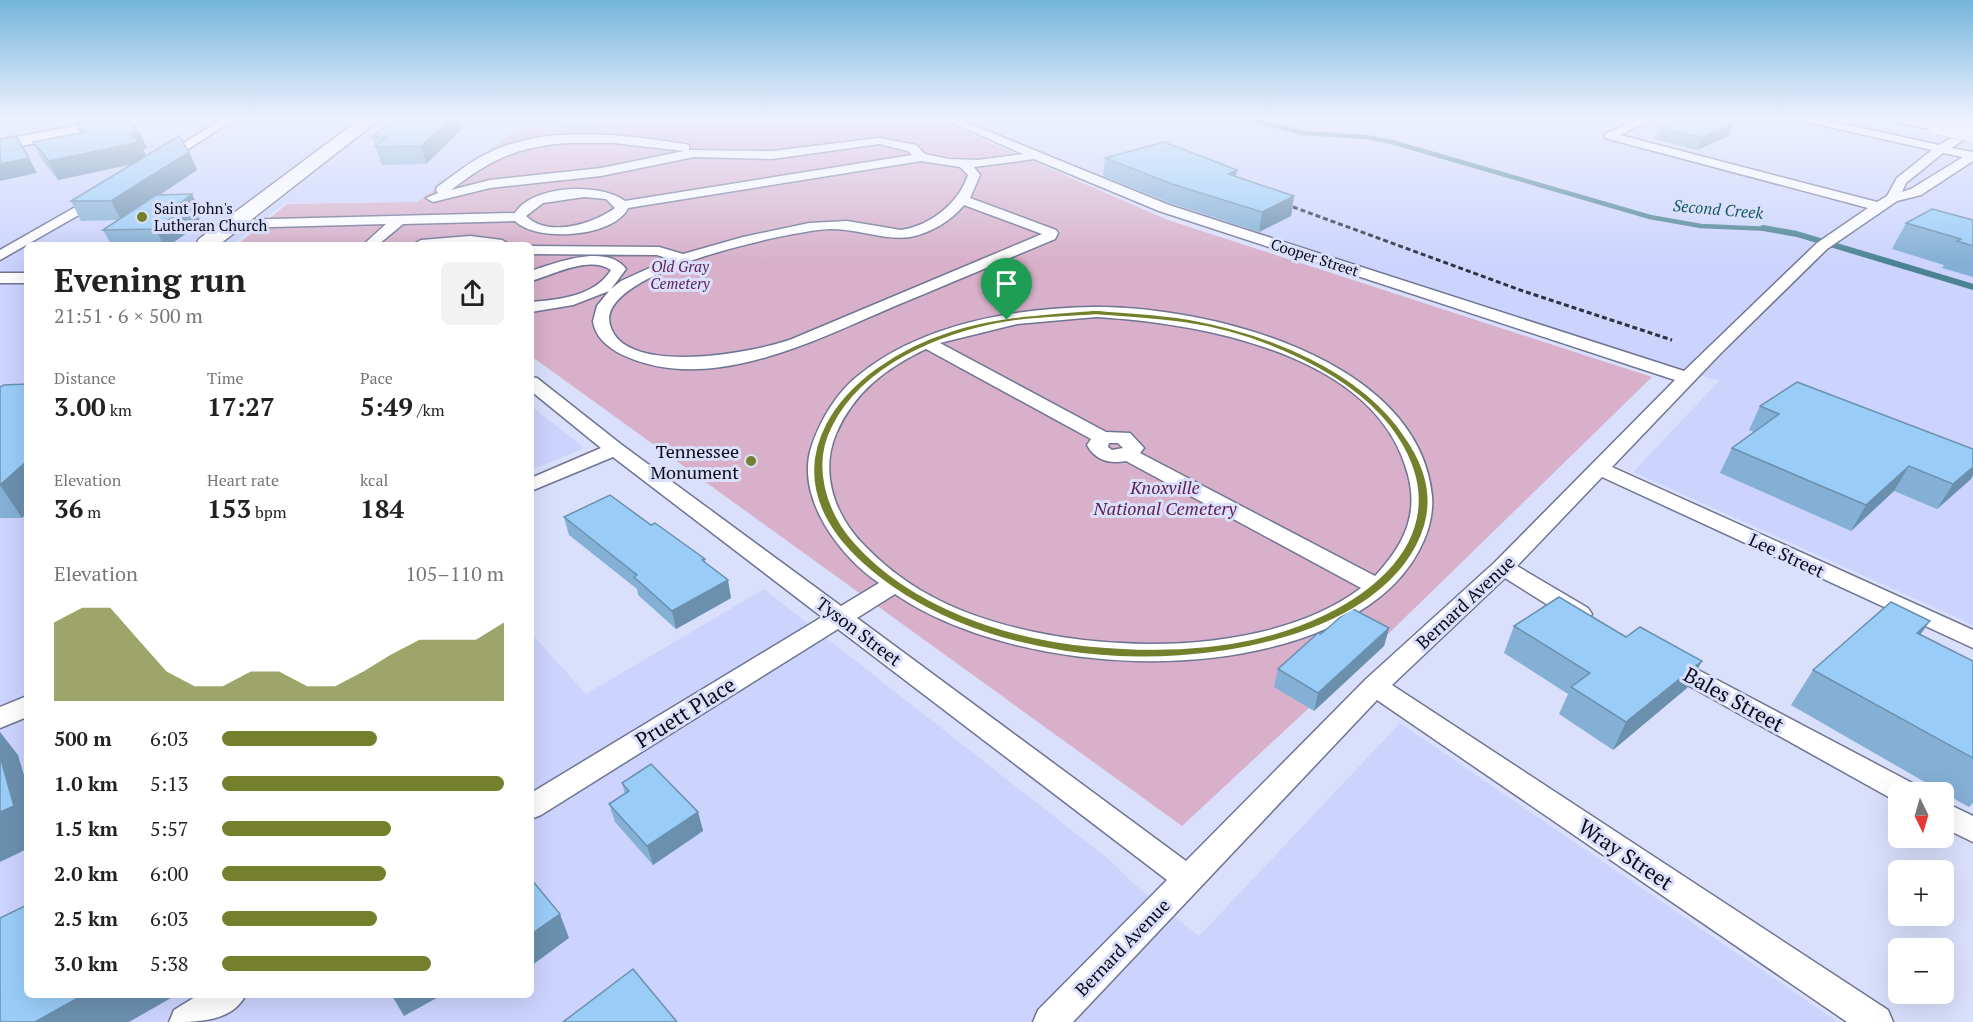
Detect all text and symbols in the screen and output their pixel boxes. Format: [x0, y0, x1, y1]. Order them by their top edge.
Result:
water label: Second Creek [1672, 194, 1764, 224]
place label: Saint John's Lutheran Church [154, 198, 267, 235]
marker: Saint John's Lutheran Church [135, 210, 149, 224]
street label: Cooper Street [1268, 233, 1362, 281]
park label: Old Gray Cemetery [650, 256, 711, 293]
text: Evening run [54, 258, 246, 301]
pin [981, 258, 1032, 320]
button: share [441, 262, 504, 325]
icon: arrive [990, 267, 1023, 300]
text: 21:51 · 6 × 500 m [54, 302, 203, 329]
text: Distance [54, 367, 116, 389]
text: Time [207, 367, 244, 389]
text: Pace [360, 367, 393, 389]
text: 3.00 [54, 389, 106, 423]
text: 17:27 [207, 389, 275, 423]
text: 5:49 [360, 389, 413, 423]
text: km [106, 399, 132, 421]
text: /km [413, 399, 444, 421]
place label: Tennessee Monument [650, 439, 739, 484]
marker: Tennessee Monument [744, 454, 758, 468]
text: Elevation [54, 469, 121, 491]
text: Heart rate [207, 469, 279, 491]
text: kcal [360, 469, 388, 491]
park label: Knoxville National Cemetery [1092, 475, 1237, 520]
text: 36 [54, 491, 83, 525]
text: 153 [207, 491, 251, 525]
text: 184 [360, 491, 404, 525]
text: m [83, 501, 101, 523]
text: bpm [251, 501, 287, 523]
street label: Lee Street [1745, 527, 1829, 583]
street label: Bernard Avenue [1410, 550, 1520, 654]
text: Elevation [54, 560, 138, 587]
text: 105–110 m [405, 560, 504, 587]
street label: Tyson Street [811, 591, 907, 671]
street label: Bales Street [1679, 660, 1789, 738]
street label: Pruett Place [630, 670, 740, 754]
text: 500 m [54, 725, 112, 752]
text: 6:03 [150, 725, 189, 752]
text: 1.0 km [54, 770, 118, 797]
text: 5:13 [150, 770, 189, 797]
north arrow [1888, 782, 1954, 848]
map controls [1888, 782, 1954, 1004]
street label: Wray Street [1573, 812, 1679, 896]
text: 1.5 km [54, 815, 118, 842]
text: 5:57 [150, 815, 189, 842]
text: 2.0 km [54, 860, 118, 887]
text: 6:00 [150, 860, 189, 887]
button: + [1888, 860, 1954, 926]
street label: Bernard Avenue [1069, 893, 1175, 1001]
text: 2.5 km [54, 905, 118, 932]
text: 6:03 [150, 905, 189, 932]
button: − [1888, 938, 1954, 1004]
text: 3.0 km [54, 950, 118, 977]
text: 5:38 [150, 950, 189, 977]

